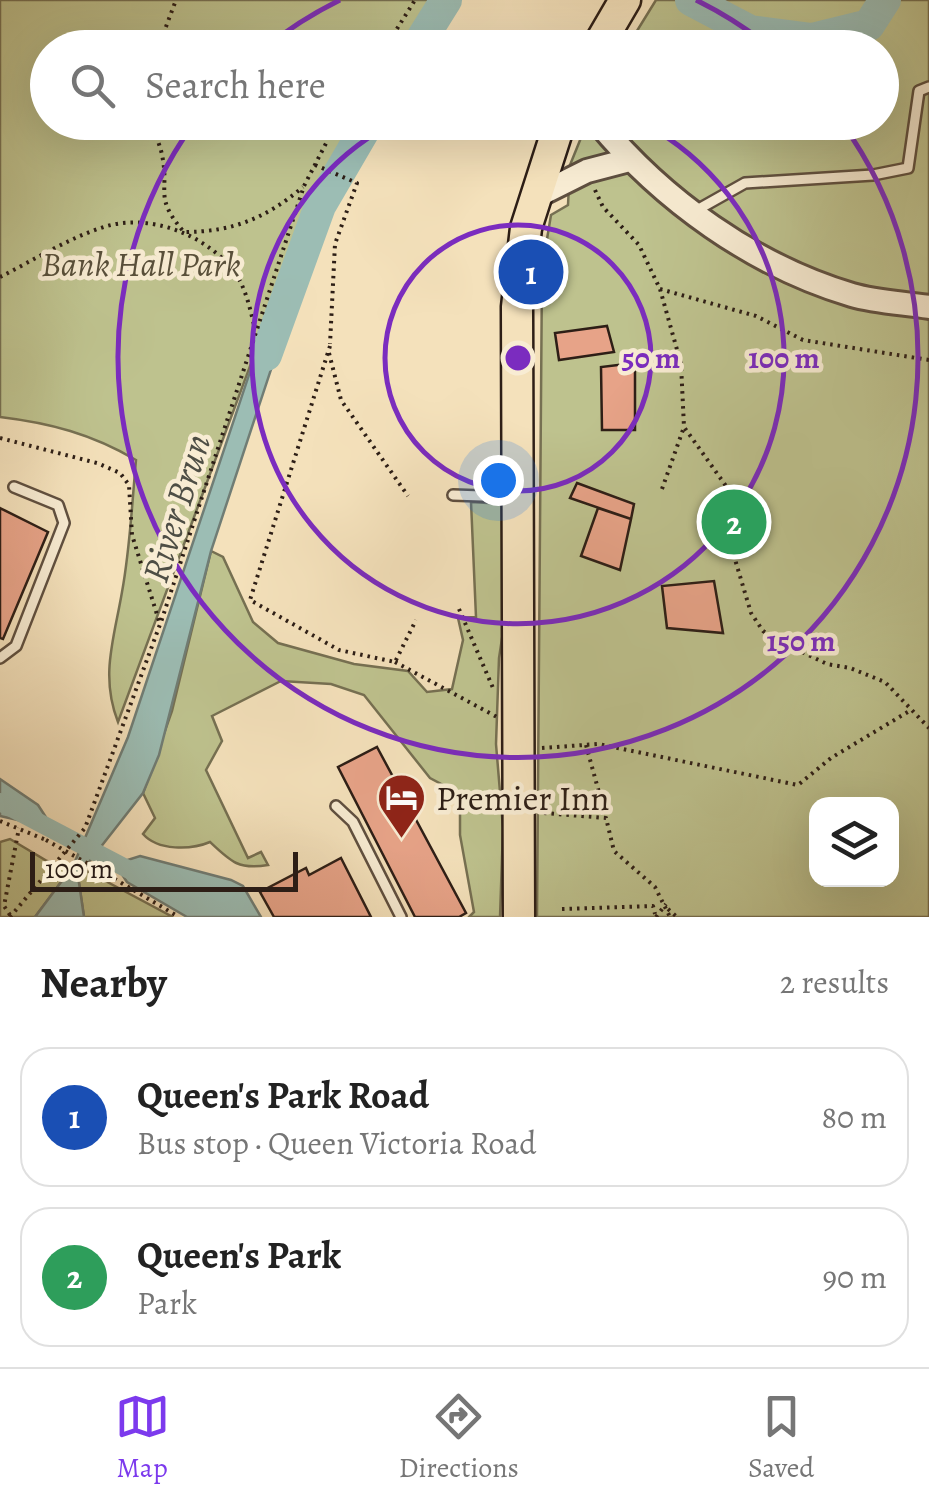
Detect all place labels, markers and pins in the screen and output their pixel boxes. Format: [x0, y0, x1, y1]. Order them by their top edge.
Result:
pin: 1 [498, 234, 564, 310]
centre of rings [500, 340, 536, 376]
pin: 2 [702, 484, 766, 560]
hotel icon: Premier Inn [375, 772, 427, 840]
place label: Premier Inn [436, 774, 609, 822]

